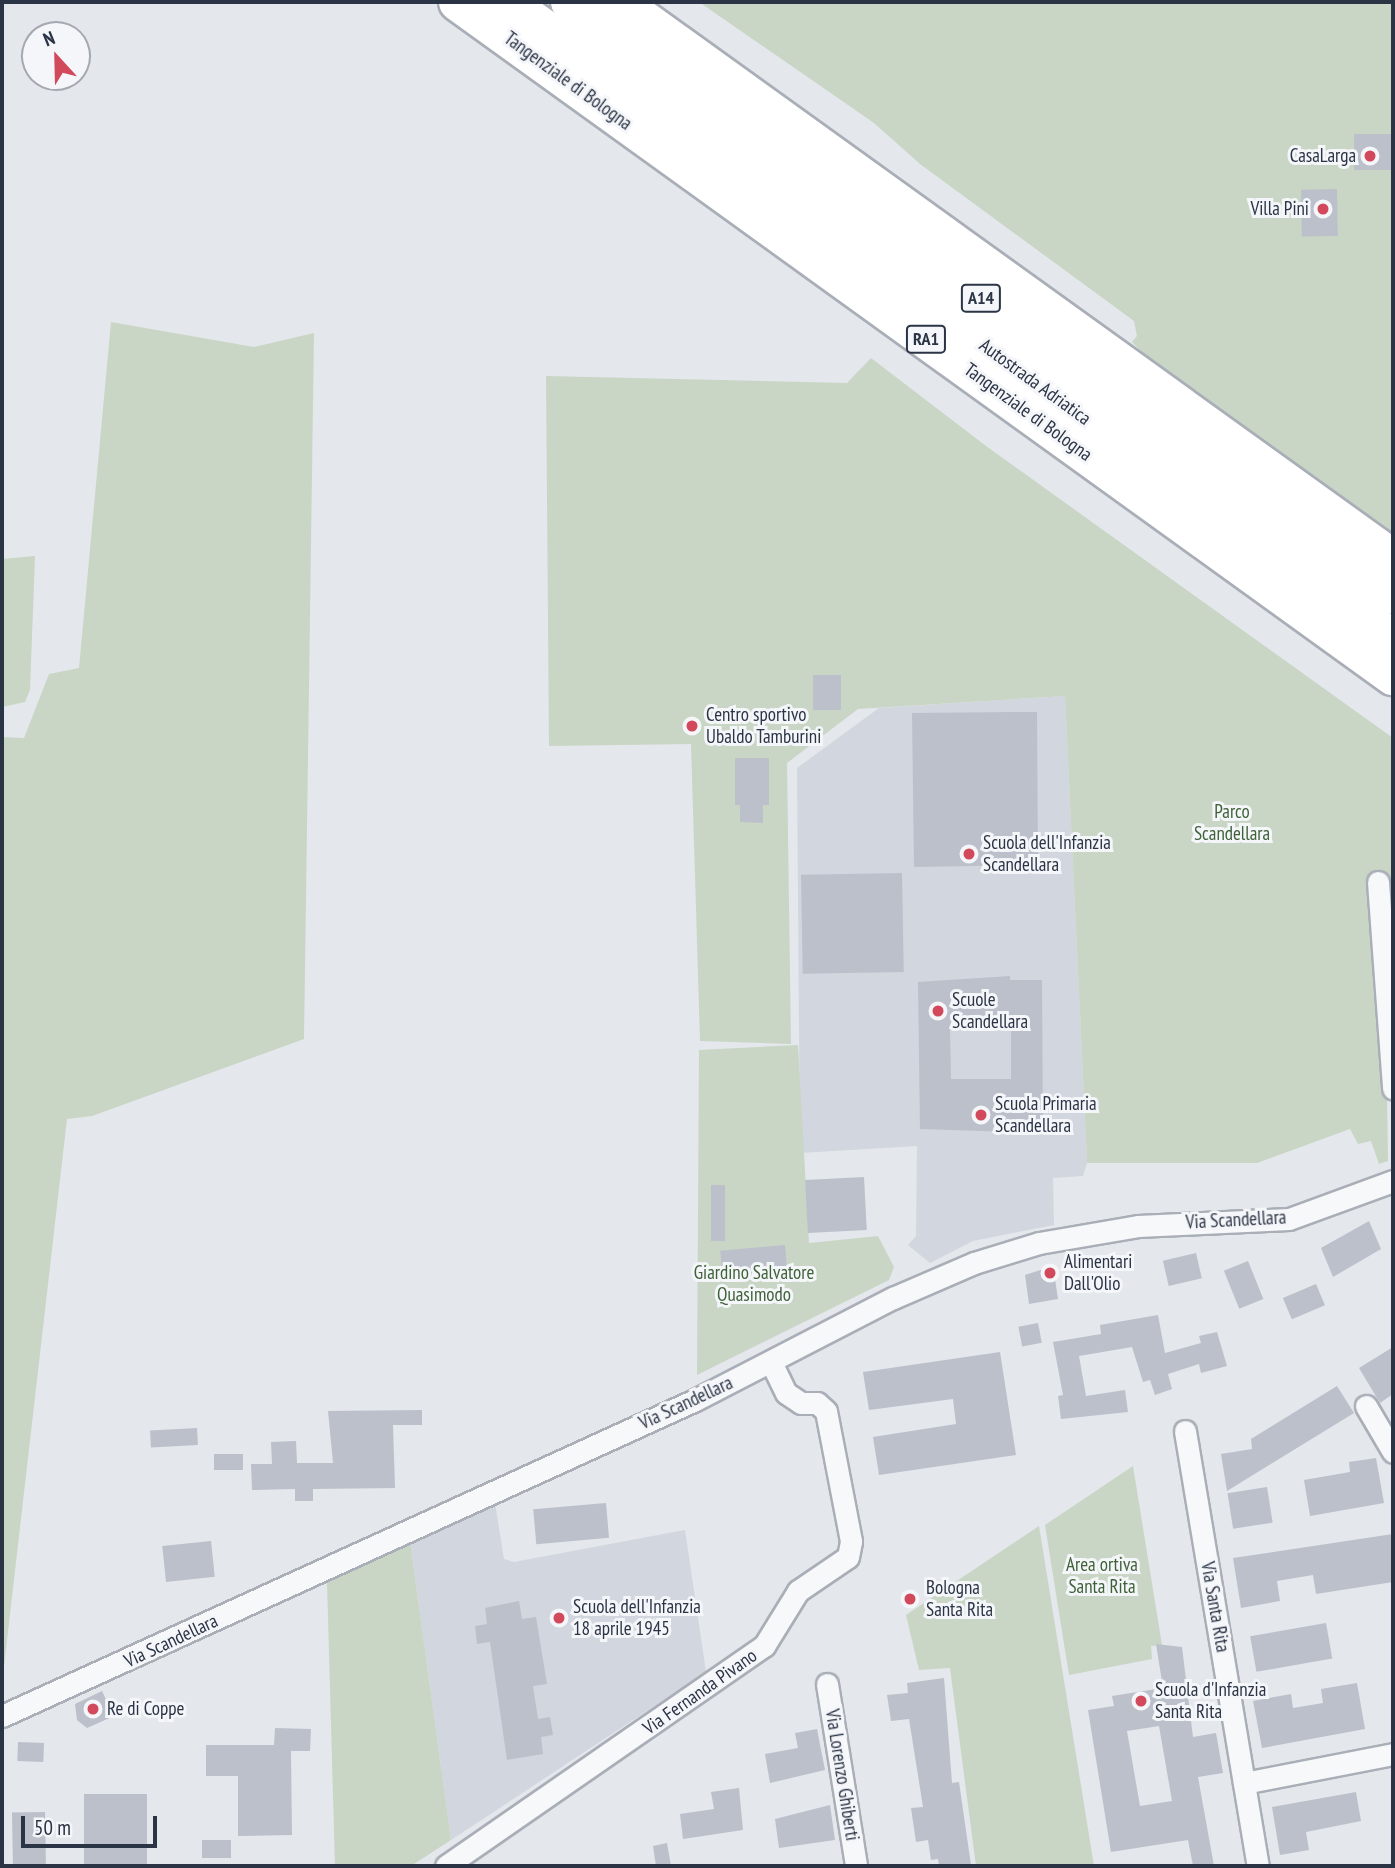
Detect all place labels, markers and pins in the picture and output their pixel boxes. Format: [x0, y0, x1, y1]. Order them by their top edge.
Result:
place label: CasaLarga [1290, 145, 1356, 167]
marker: CasaLarga [1362, 148, 1378, 164]
place label: Villa Pini [1250, 198, 1309, 220]
marker: Villa Pini [1315, 201, 1331, 217]
place label: Centro sportivo Ubaldo Tamburini [706, 704, 822, 748]
marker: Centro sportivo Ubaldo Tamburini [684, 718, 700, 734]
place label: Scuola dell'Infanzia Scandellara [983, 832, 1111, 876]
marker: Scuola dell'Infanzia Scandellara [961, 846, 977, 862]
place label: Scuole Scandellara [952, 989, 1028, 1033]
marker: Scuole Scandellara [930, 1003, 946, 1019]
place label: Scuola Primaria Scandellara [995, 1093, 1097, 1137]
marker: Scuola Primaria Scandellara [973, 1107, 989, 1123]
place label: Alimentari Dall'Olio [1064, 1251, 1132, 1295]
marker: Alimentari Dall'Olio [1042, 1265, 1058, 1281]
place label: Bologna Santa Rita [926, 1577, 993, 1621]
marker: Bologna Santa Rita [900, 1589, 920, 1609]
place label: Scuola dell'Infanzia 18 aprile 1945 [573, 1596, 701, 1640]
marker: Scuola dell'Infanzia 18 aprile 1945 [551, 1610, 567, 1626]
place label: Scuola d'Infanzia Santa Rita [1155, 1679, 1266, 1723]
marker: Scuola d'Infanzia Santa Rita [1133, 1693, 1149, 1709]
place label: Re di Coppe [107, 1698, 184, 1720]
marker: Re di Coppe [85, 1701, 101, 1717]

